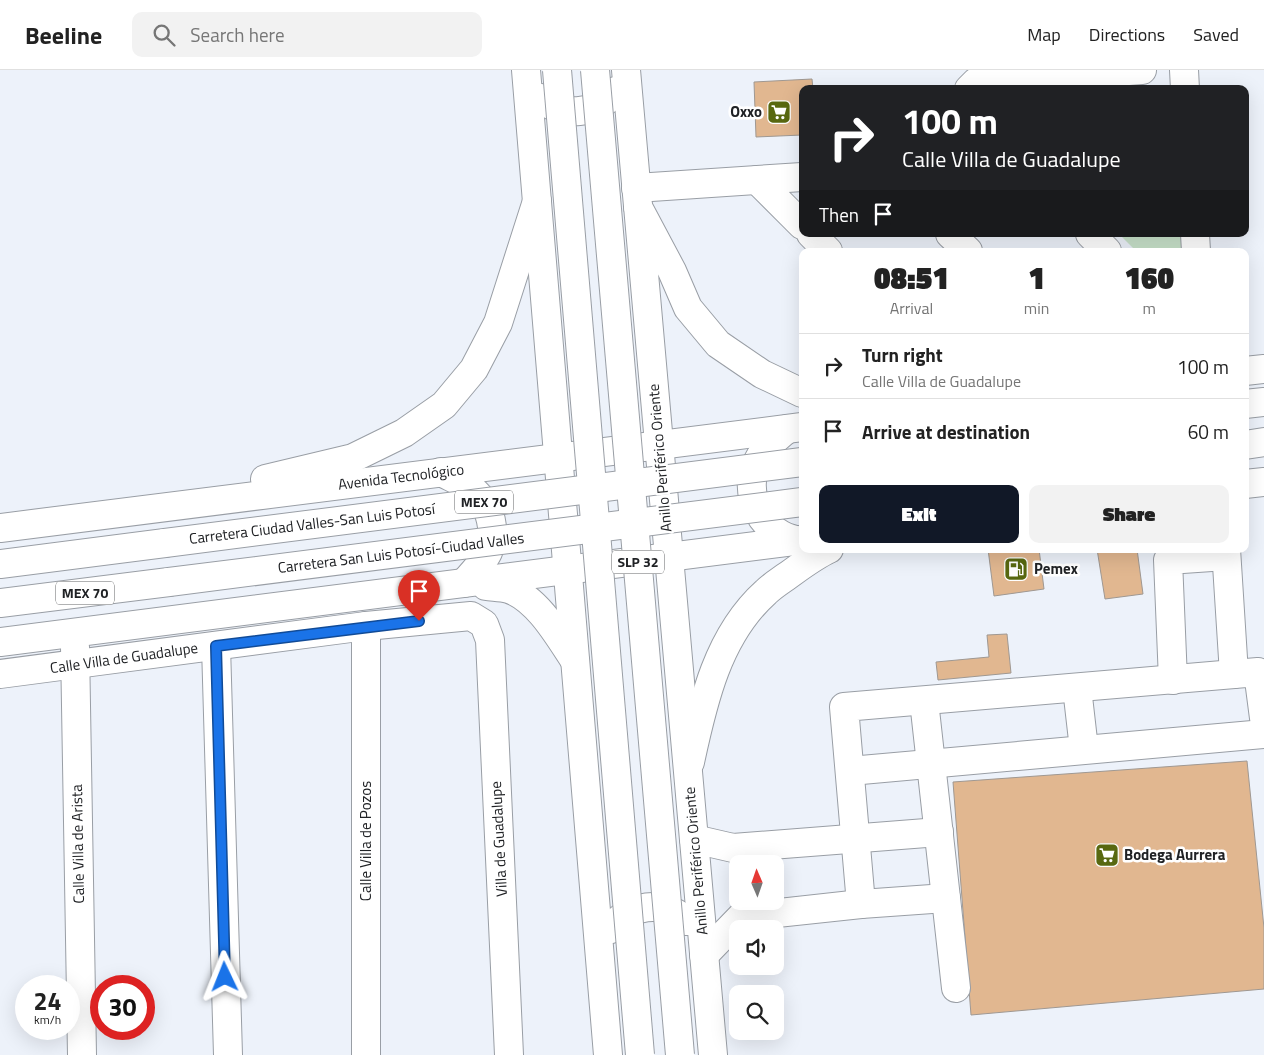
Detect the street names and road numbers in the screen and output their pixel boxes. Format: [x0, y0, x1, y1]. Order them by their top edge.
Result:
street label: Anillo Periférico Oriente [642, 383, 677, 533]
street label: Avenida Tecnológico [337, 457, 465, 496]
road number: MEX 70 [455, 491, 513, 514]
street label: Carretera Ciudad Valles-San Luis Potosí [188, 497, 438, 550]
street label: Carretera San Luis Potosí-Ciudad Valles [276, 526, 525, 579]
road number: SLP 32 [612, 551, 664, 574]
road number: MEX 70 [56, 582, 114, 604]
street label: Calle Villa de Guadalupe [48, 636, 199, 679]
street label: Calle Villa de Pozos [354, 781, 377, 901]
street label: Villa de Guadalupe [484, 781, 513, 897]
street label: Calle Villa de Arista [65, 784, 90, 904]
street label: Anillo Periférico Oriente [678, 786, 713, 936]

